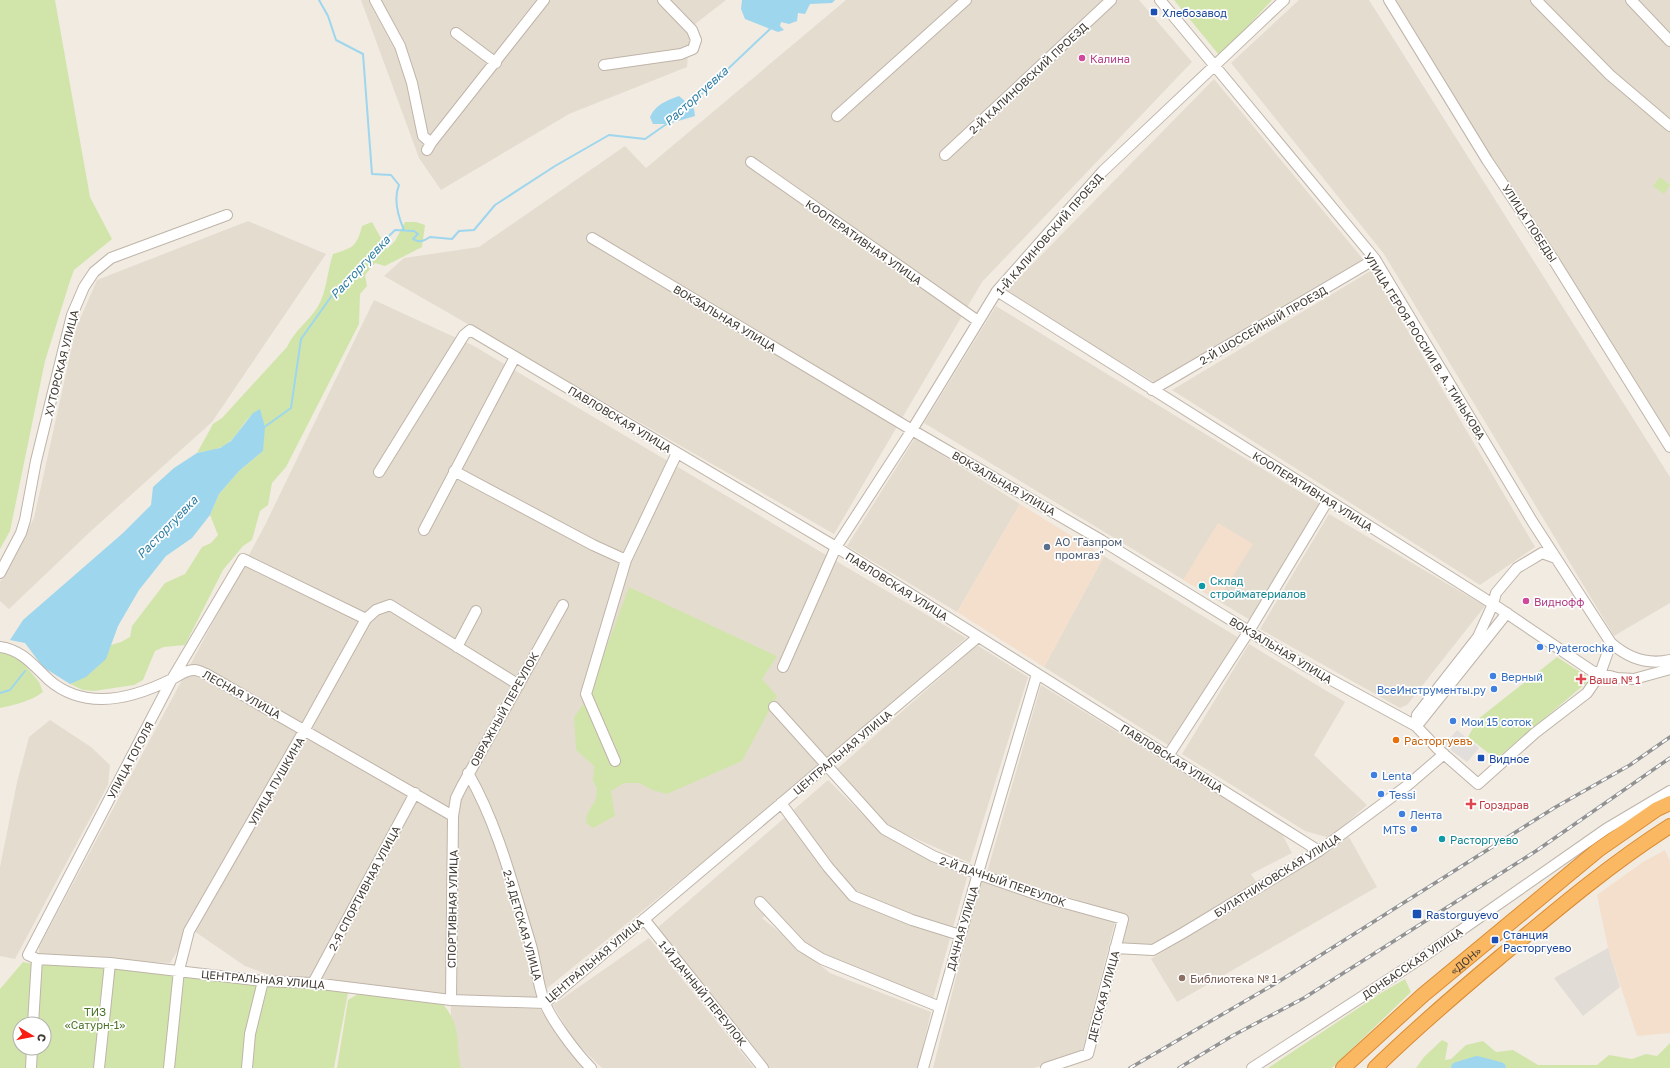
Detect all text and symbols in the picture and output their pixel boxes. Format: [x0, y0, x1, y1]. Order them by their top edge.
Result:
place label: Хлебозавод [1162, 6, 1227, 19]
marker: Хлебозавод [1149, 7, 1159, 17]
street label: 2-Й КАЛИНОВСКИЙ ПРОЕЗД [966, 20, 1090, 136]
place label: Калина [1090, 52, 1130, 65]
marker: Калина [1077, 53, 1087, 63]
water label: Расторгуевка [661, 62, 732, 129]
street label: 1-Й КАЛИНОВСКИЙ ПРОЕЗД [993, 171, 1105, 297]
street label: УЛИЦА ПОБЕДЫ [1500, 182, 1560, 264]
street label: КООПЕРАТИВНАЯ УЛИЦА [803, 197, 925, 288]
water label: Расторгуевка [327, 231, 394, 302]
street label: УЛИЦА ГЕРОЯ РОССИИ В. А. ТИНЬКОВА [1362, 250, 1489, 442]
street label: ВОКЗАЛЬНАЯ УЛИЦА [671, 282, 779, 354]
street label: 2-Й ШОССЕЙНЫЙ ПРОЕЗД [1197, 283, 1329, 367]
street label: ХУТОРСКАЯ УЛИЦА [41, 308, 81, 418]
street label: ПАВЛОВСКАЯ УЛИЦА [566, 383, 675, 455]
street label: ВОКЗАЛЬНАЯ УЛИЦА [950, 448, 1059, 518]
street label: КООПЕРАТИВНАЯ УЛИЦА [1251, 449, 1376, 534]
water label: Расторгуевка [133, 492, 201, 561]
place label: АО "Газпром промгаз" [1055, 535, 1122, 561]
marker: АО "Газпром промгаз" [1042, 542, 1052, 552]
street label: ПАВЛОВСКАЯ УЛИЦА [843, 549, 951, 623]
place label: Склад стройматериалов [1210, 574, 1306, 600]
marker: Склад стройматериалов [1197, 581, 1207, 591]
place label: Виднофф [1534, 595, 1584, 608]
marker: Виднофф [1521, 596, 1531, 606]
street label: ВОКЗАЛЬНАЯ УЛИЦА [1227, 614, 1335, 686]
place label: Pyaterochka [1548, 641, 1614, 654]
marker: Pyaterochka [1535, 642, 1545, 652]
street label: ОВРАЖНЫЙ ПЕРЕУЛОК [467, 649, 541, 768]
street label: ЛЕСНАЯ УЛИЦА [201, 667, 284, 721]
place label: Верный [1501, 670, 1543, 683]
marker: Верный [1488, 671, 1498, 681]
place label: Ваша № 1 [1589, 673, 1641, 686]
marker: Ваша № 1 [1576, 674, 1586, 684]
place label: ВсеИнструменты.ру [1377, 683, 1486, 696]
marker: ВсеИнструменты.ру [1489, 684, 1499, 694]
street label: ЦЕНТРАЛЬНАЯ УЛИЦА [790, 707, 894, 797]
place label: Мои 15 соток [1461, 715, 1532, 728]
marker: Мои 15 соток [1448, 716, 1458, 726]
street label: УЛИЦА ГОГОЛЯ [104, 719, 156, 801]
street label: ПАВЛОВСКАЯ УЛИЦА [1118, 721, 1226, 795]
street label: УЛИЦА ПУШКИНА [245, 734, 307, 828]
place label: Расторгуевъ [1404, 734, 1473, 747]
marker: Расторгуевъ [1391, 735, 1401, 745]
place label: Видное [1489, 752, 1529, 765]
marker: Видное [1476, 753, 1486, 763]
place label: Lenta [1382, 769, 1412, 782]
marker: Lenta [1369, 770, 1379, 780]
place label: Tessi [1389, 788, 1416, 801]
marker: Tessi [1376, 789, 1386, 799]
place label: Горздрав [1479, 798, 1529, 811]
marker: Горздрав [1466, 799, 1476, 809]
place label: Лента [1410, 808, 1442, 821]
marker: Лента [1397, 809, 1407, 819]
street label: 2-Я СПОРТИВНАЯ УЛИЦА [326, 823, 403, 953]
place label: MTS [1383, 823, 1406, 836]
marker: MTS [1409, 824, 1419, 834]
street label: БУЛАТНИКОВСКАЯ УЛИЦА [1211, 830, 1343, 919]
place label: Расторгуево [1450, 833, 1519, 846]
marker: Расторгуево [1437, 834, 1447, 844]
street label: СПОРТИВНАЯ УЛИЦА [444, 849, 460, 968]
street label: 2-Й ДАЧНЫЙ ПЕРЕУЛОК [938, 853, 1068, 909]
street label: 2-Я ДЕТСКАЯ УЛИЦА [501, 868, 545, 982]
street label: ДАЧНАЯ УЛИЦА [944, 884, 980, 972]
marker: Rastorguyevo [1411, 908, 1423, 920]
place label: Rastorguyevo [1426, 908, 1499, 921]
street label: ЦЕНТРАЛЬНАЯ УЛИЦА [542, 915, 646, 1005]
street label: ДОНБАССКАЯ УЛИЦА [1359, 924, 1465, 1001]
place label: Станция Расторгуево [1503, 928, 1572, 954]
marker: Станция Расторгуево [1490, 935, 1500, 945]
street label: 1-Й ДАЧНЫЙ ПЕРЕУЛОК [656, 938, 750, 1049]
street label: «ДОН» [1447, 943, 1483, 977]
street label: ДЕТСКАЯ УЛИЦА [1085, 949, 1122, 1043]
street label: ЦЕНТРАЛЬНАЯ УЛИЦА [200, 967, 326, 991]
place label: Библиотека № 1 [1190, 972, 1277, 985]
marker: Библиотека № 1 [1177, 973, 1187, 983]
park label: ТИЗ «Сатурн-1» [65, 1005, 125, 1031]
north arrow [12, 1016, 52, 1056]
text: С [35, 1033, 49, 1043]

